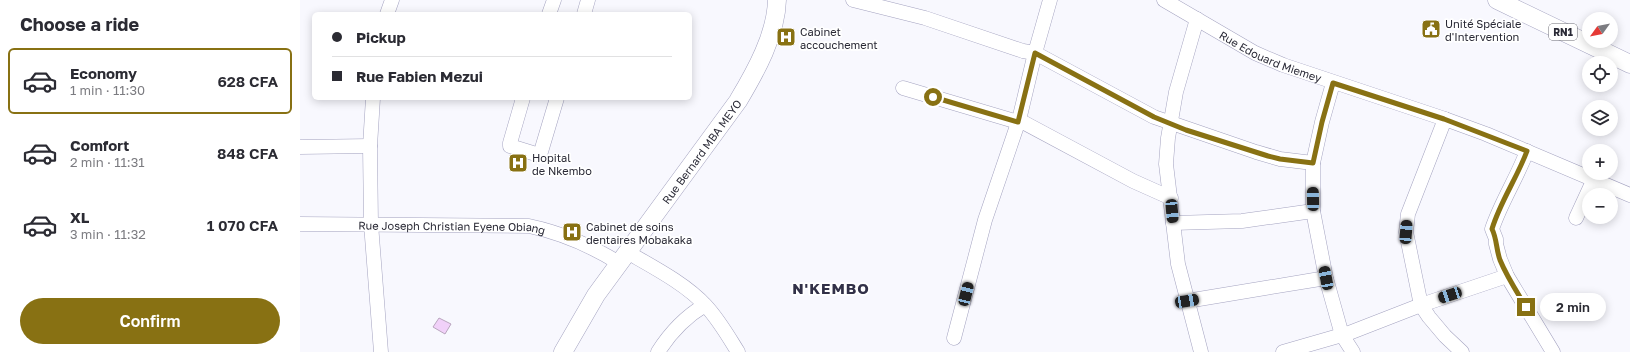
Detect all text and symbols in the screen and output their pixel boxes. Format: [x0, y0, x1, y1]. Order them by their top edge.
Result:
north arrow [1582, 12, 1618, 48]
map controls [1582, 12, 1618, 224]
text: Choose a ride [20, 13, 139, 35]
place label: Unité Spéciale d'Intervention [1445, 17, 1521, 43]
public building icon: Unité Spéciale d'Intervention [1420, 18, 1442, 40]
road number: RN1 [1549, 24, 1577, 40]
place label: Cabinet accouchement [800, 25, 878, 51]
hospital icon: Cabinet accouchement [775, 26, 797, 48]
street label: Rue Edouard Miemey [1218, 27, 1323, 84]
text: Pickup [356, 28, 406, 46]
button: locate [1582, 56, 1618, 92]
icon: car [22, 63, 58, 99]
text: Economy [70, 64, 137, 82]
text: Rue Fabien Mezui [356, 67, 483, 85]
text: 628 CFA [217, 72, 278, 90]
text: 1 min · 11:30 [70, 82, 145, 98]
route start [924, 88, 942, 106]
street label: Rue Bernard MBA MEYO [659, 97, 744, 206]
button: layers [1582, 100, 1618, 136]
icon: car [22, 135, 58, 171]
text: Comfort [70, 136, 129, 154]
text: 848 CFA [217, 144, 278, 162]
button: + [1582, 144, 1618, 180]
place label: Hopital de Nkembo [532, 151, 592, 177]
hospital icon: Hopital de Nkembo [507, 152, 529, 174]
text: 2 min · 11:31 [70, 154, 145, 170]
car [1307, 187, 1319, 211]
button: − [1582, 188, 1618, 224]
car [1165, 199, 1179, 223]
icon: car [22, 207, 58, 243]
text: XL [70, 208, 89, 226]
text: 1 070 CFA [207, 216, 278, 234]
street label: Rue Joseph Christian Eyene Obiang [358, 218, 547, 236]
place label: Cabinet de soins dentaires Mobakaka [586, 220, 692, 246]
car [1399, 220, 1413, 244]
hospital icon: Cabinet de soins dentaires Mobakaka [561, 221, 583, 243]
text: 3 min · 11:32 [70, 226, 146, 242]
car [1318, 265, 1334, 291]
district label: N'KEMBO [792, 279, 870, 297]
car [957, 281, 975, 307]
car [1437, 286, 1463, 304]
car [1174, 293, 1200, 309]
callout: 2 min [1540, 293, 1606, 321]
button: Confirm [20, 298, 280, 344]
route end [1517, 298, 1535, 316]
text: 2 min [1556, 299, 1590, 315]

